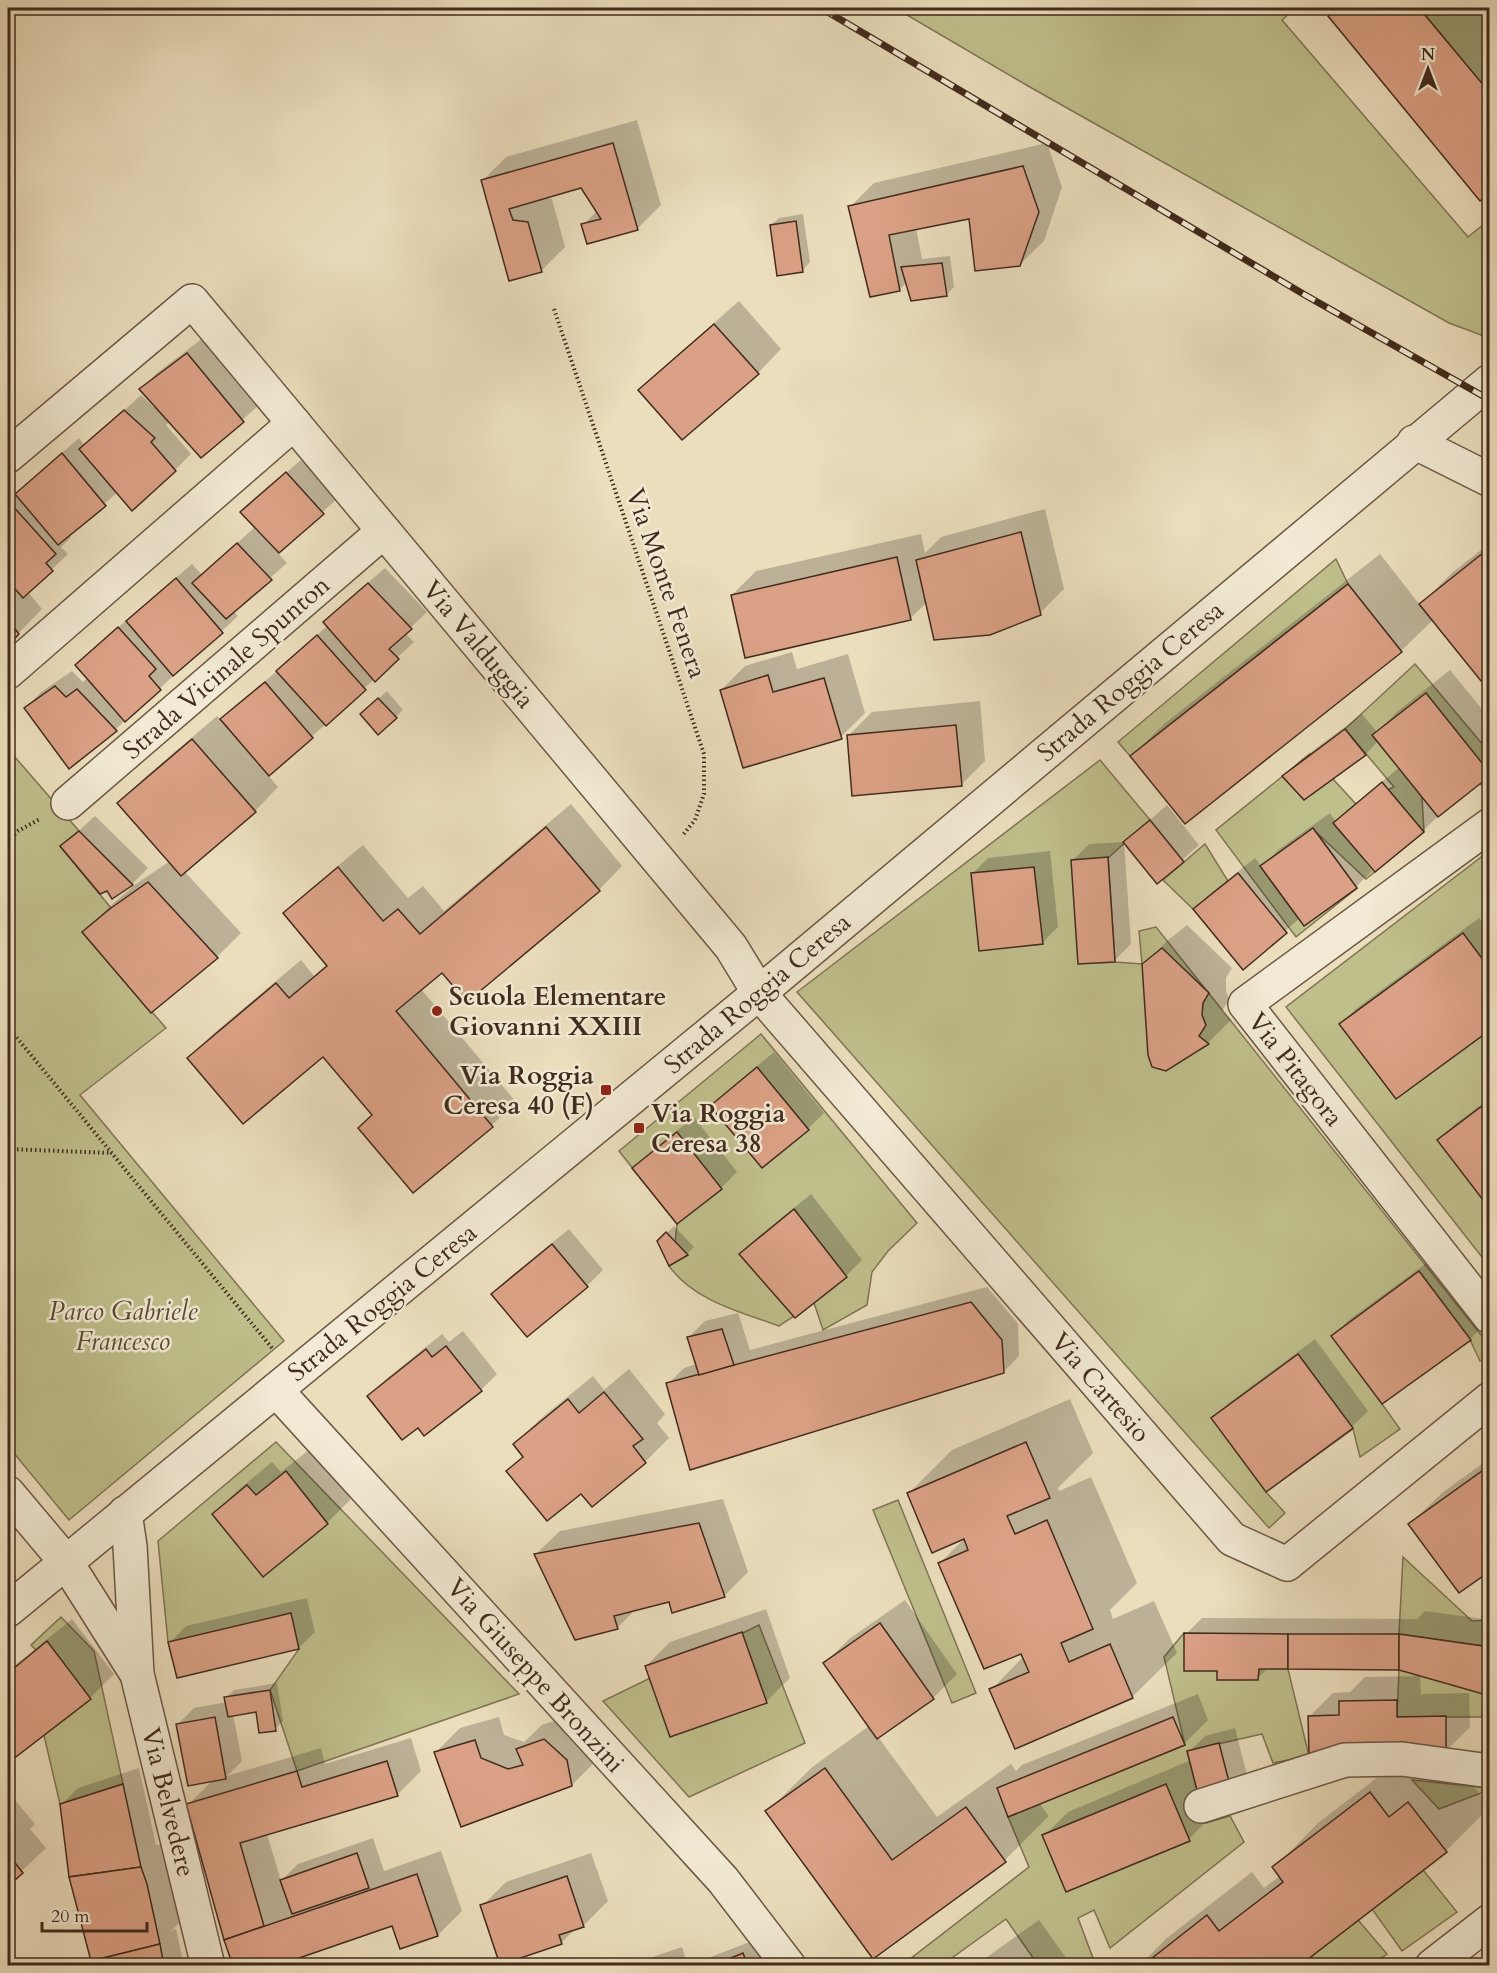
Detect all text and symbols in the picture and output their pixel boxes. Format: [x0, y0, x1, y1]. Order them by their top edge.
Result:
north arrow [1398, 39, 1458, 99]
text: N [1421, 44, 1435, 66]
street label: Via Monte Fenera [618, 483, 715, 683]
street label: Strada Vicinale Spunton [115, 567, 338, 767]
street label: Via Valduggia [415, 573, 543, 716]
street label: Strada Roggia Ceresa [1030, 593, 1231, 770]
street label: Strada Roggia Ceresa [657, 905, 858, 1082]
place label: Scuola Elementare Giovanni XXIII [449, 979, 666, 1044]
marker: Scuola Elementare Giovanni XXIII [430, 1004, 444, 1018]
street label: Via Pitagora [1240, 1005, 1351, 1134]
place label: Via Roggia Ceresa 40 (F) [443, 1058, 594, 1123]
marker: Via Roggia Ceresa 40 (F) [599, 1083, 613, 1097]
place label: Via Roggia Ceresa 38 [651, 1096, 785, 1161]
marker: Via Roggia Ceresa 38 [632, 1121, 646, 1135]
street label: Strada Roggia Ceresa [281, 1215, 484, 1390]
park label: Parco Gabriele Francesco [48, 1294, 199, 1359]
street label: Via Cartesio [1043, 1325, 1158, 1450]
street label: Via Giuseppe Bronzini [439, 1570, 633, 1780]
street label: Via Belvedere [133, 1724, 204, 1880]
scale bar [42, 1895, 147, 1933]
text: 20 m [51, 1904, 90, 1929]

